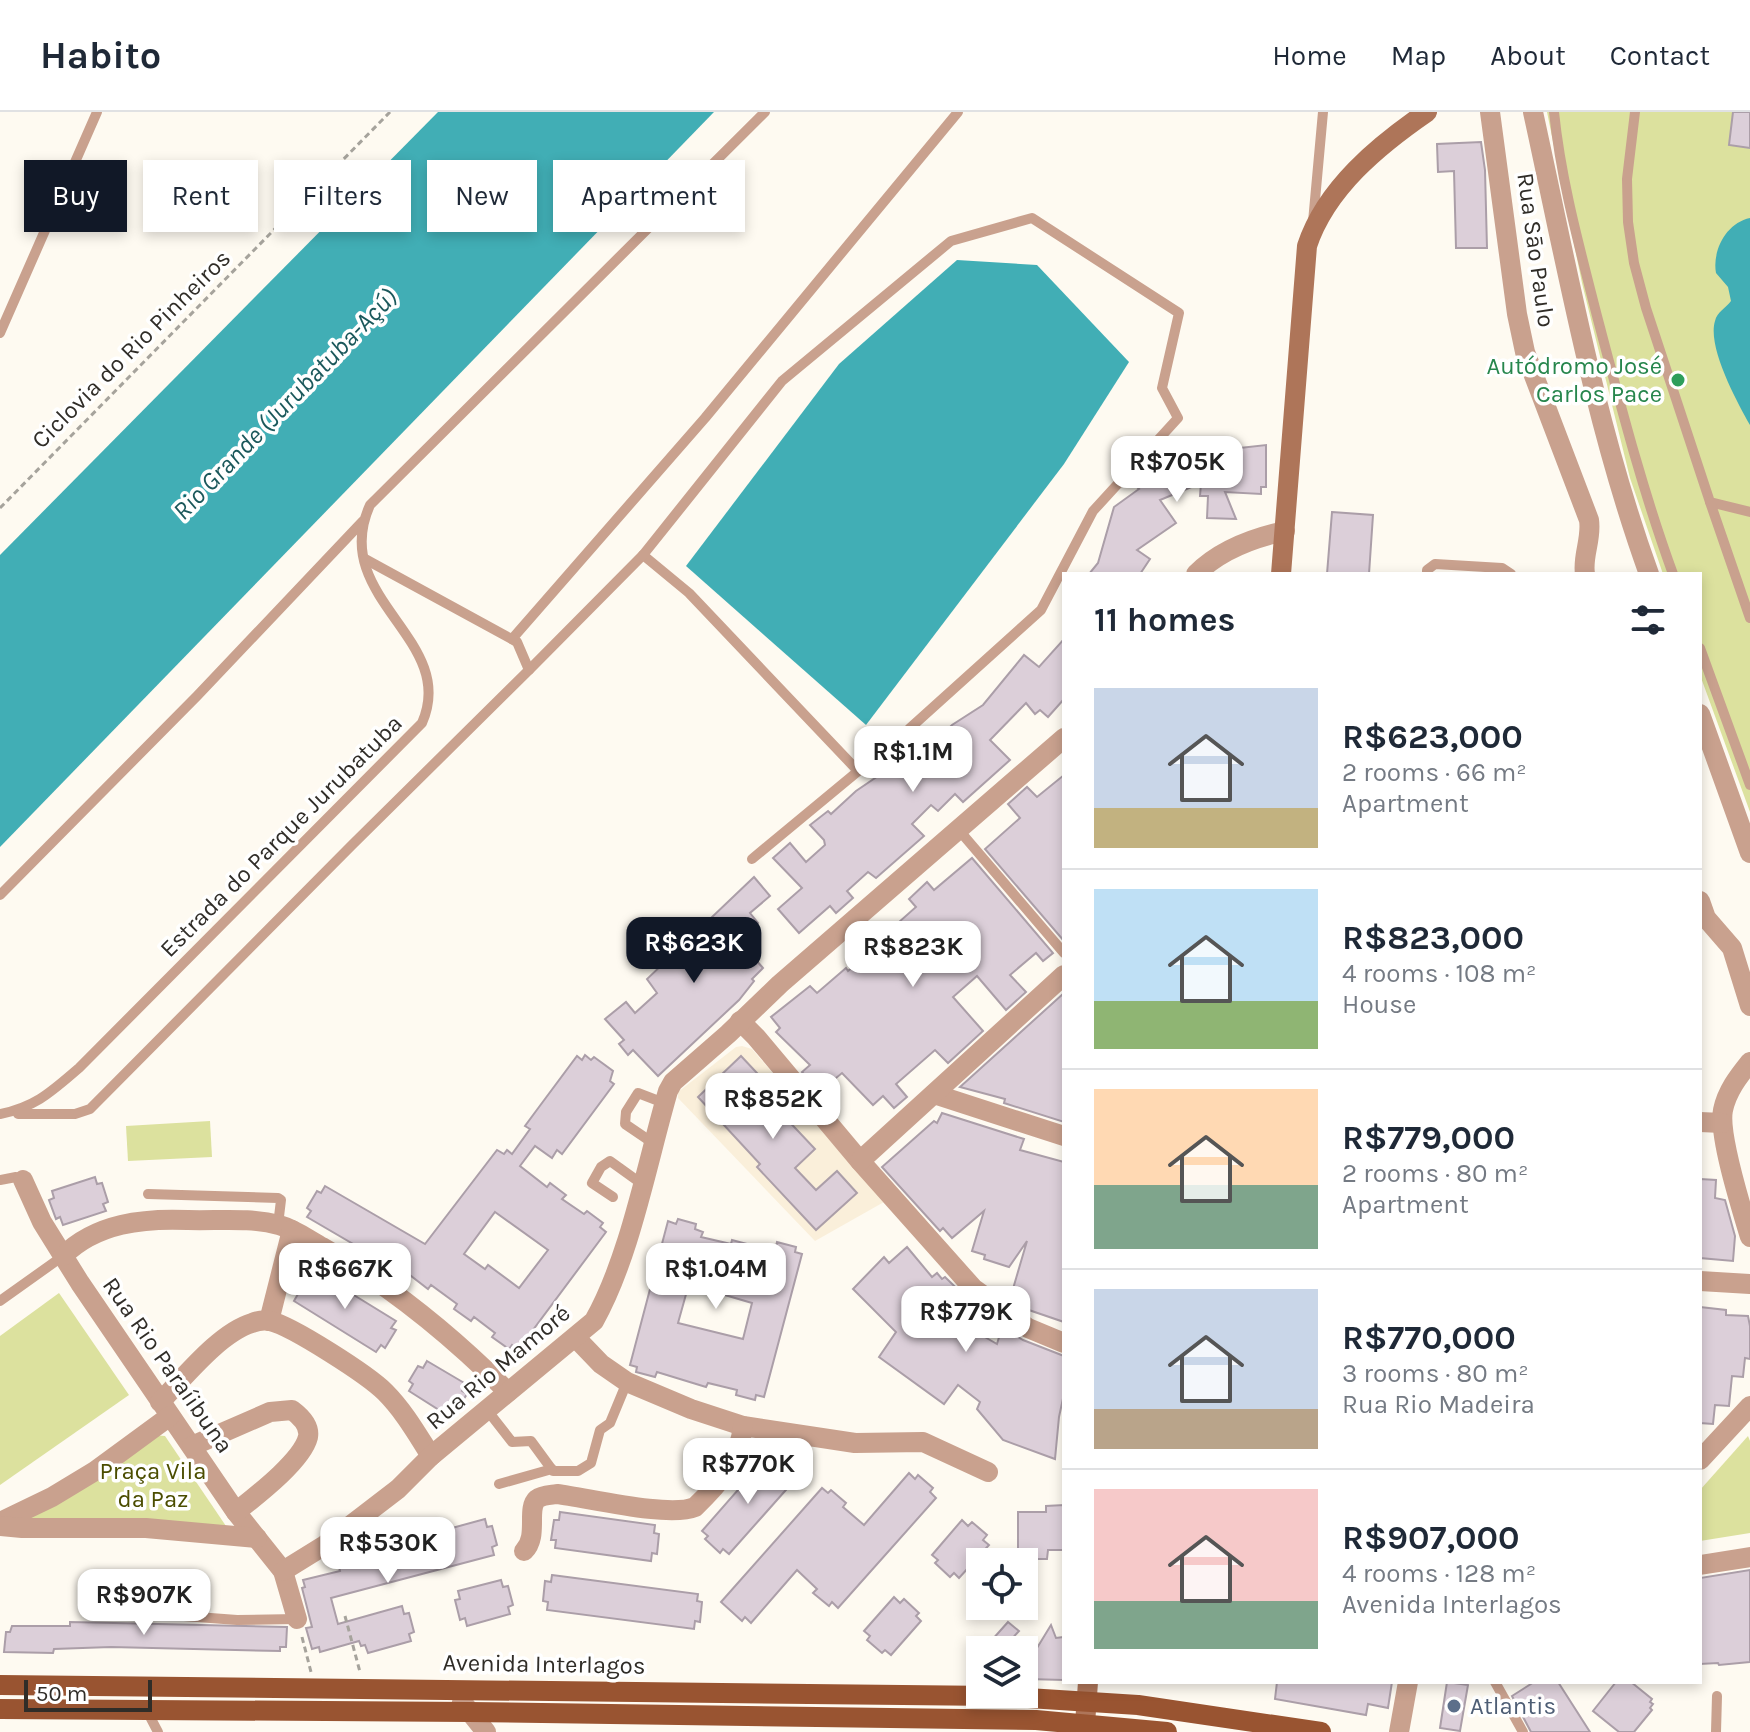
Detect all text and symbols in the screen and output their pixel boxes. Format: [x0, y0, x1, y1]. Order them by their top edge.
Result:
text: Habito [40, 33, 161, 78]
text: Home [1272, 39, 1347, 72]
text: Map [1391, 39, 1446, 72]
text: About [1490, 39, 1566, 72]
text: Contact [1610, 39, 1710, 72]
chip: Buy [24, 160, 127, 232]
chip: Rent [143, 160, 258, 232]
chip: Filters [274, 160, 411, 232]
chip: New [427, 160, 537, 232]
chip: Apartment [553, 160, 745, 232]
street label: Rua Sāo Paulo [1511, 171, 1561, 329]
street label: Ciclovia do Rio Pinheiros [26, 244, 236, 454]
water label: Rio Grande (Jurubatuba-Açú) [166, 282, 404, 526]
place label: Autódromo José Carlos Pace [1487, 352, 1662, 408]
marker: Autódromo José Carlos Pace [1669, 371, 1687, 389]
pin: R$705K [1112, 436, 1242, 504]
text: R$705K [1129, 446, 1225, 477]
icon: filters [1626, 598, 1670, 642]
text: 11 homes [1094, 600, 1236, 640]
street label: Estrada do Parque Jurubatuba [154, 709, 408, 963]
text: R$623,000 [1342, 717, 1523, 757]
icon: home [1158, 720, 1254, 816]
pin: R$1.1M [848, 726, 978, 794]
text: R$1.1M [872, 736, 954, 767]
text: 2 rooms · 66 m² [1342, 757, 1527, 788]
text: Apartment [1342, 788, 1469, 819]
pin: R$623K [629, 917, 759, 985]
text: R$823,000 [1342, 918, 1524, 958]
pin: R$823K [848, 921, 978, 989]
icon: home [1158, 921, 1254, 1017]
text: R$623K [644, 927, 744, 958]
text: R$823K [863, 931, 963, 962]
text: 4 rooms · 108 m² [1342, 958, 1536, 989]
text: House [1342, 989, 1416, 1020]
pin: R$852K [708, 1073, 838, 1141]
text: R$852K [723, 1083, 823, 1114]
text: R$779,000 [1342, 1118, 1515, 1158]
icon: home [1158, 1121, 1254, 1217]
text: 2 rooms · 80 m² [1342, 1158, 1528, 1189]
text: Apartment [1342, 1189, 1469, 1220]
pin: R$667K [280, 1243, 410, 1311]
pin: R$1.04M [642, 1243, 790, 1311]
text: R$667K [297, 1253, 393, 1284]
text: R$1.04M [664, 1253, 768, 1284]
street label: Rua Rio Paraíibuna [97, 1272, 239, 1458]
pin: R$779K [901, 1286, 1031, 1354]
text: R$779K [919, 1296, 1013, 1327]
street label: Rua Rio Mamoré [420, 1299, 576, 1435]
text: R$770,000 [1342, 1318, 1516, 1358]
icon: home [1158, 1321, 1254, 1417]
text: 3 rooms · 80 m² [1342, 1358, 1529, 1389]
text: Rua Rio Madeira [1342, 1389, 1535, 1420]
pin: R$770K [683, 1438, 813, 1506]
text: R$770K [701, 1448, 795, 1479]
park label: Praça Vila da Paz [99, 1457, 207, 1513]
pin: R$530K [323, 1517, 453, 1585]
text: R$907,000 [1342, 1518, 1520, 1558]
icon: home [1158, 1521, 1254, 1617]
text: R$530K [338, 1527, 438, 1558]
map controls [966, 1548, 1038, 1708]
button: locate [966, 1548, 1038, 1620]
text: 4 rooms · 128 m² [1342, 1558, 1536, 1589]
pin: R$907K [79, 1569, 209, 1637]
text: R$907K [96, 1579, 192, 1610]
text: Avenida Interlagos [1342, 1589, 1562, 1620]
button: layers [966, 1636, 1038, 1708]
street label: Avenida Interlagos [442, 1648, 646, 1680]
scale bar [24, 1676, 152, 1712]
text: 50 m [36, 1681, 87, 1707]
place label: Atlantis [1470, 1692, 1556, 1720]
marker: Atlantis [1445, 1697, 1463, 1715]

